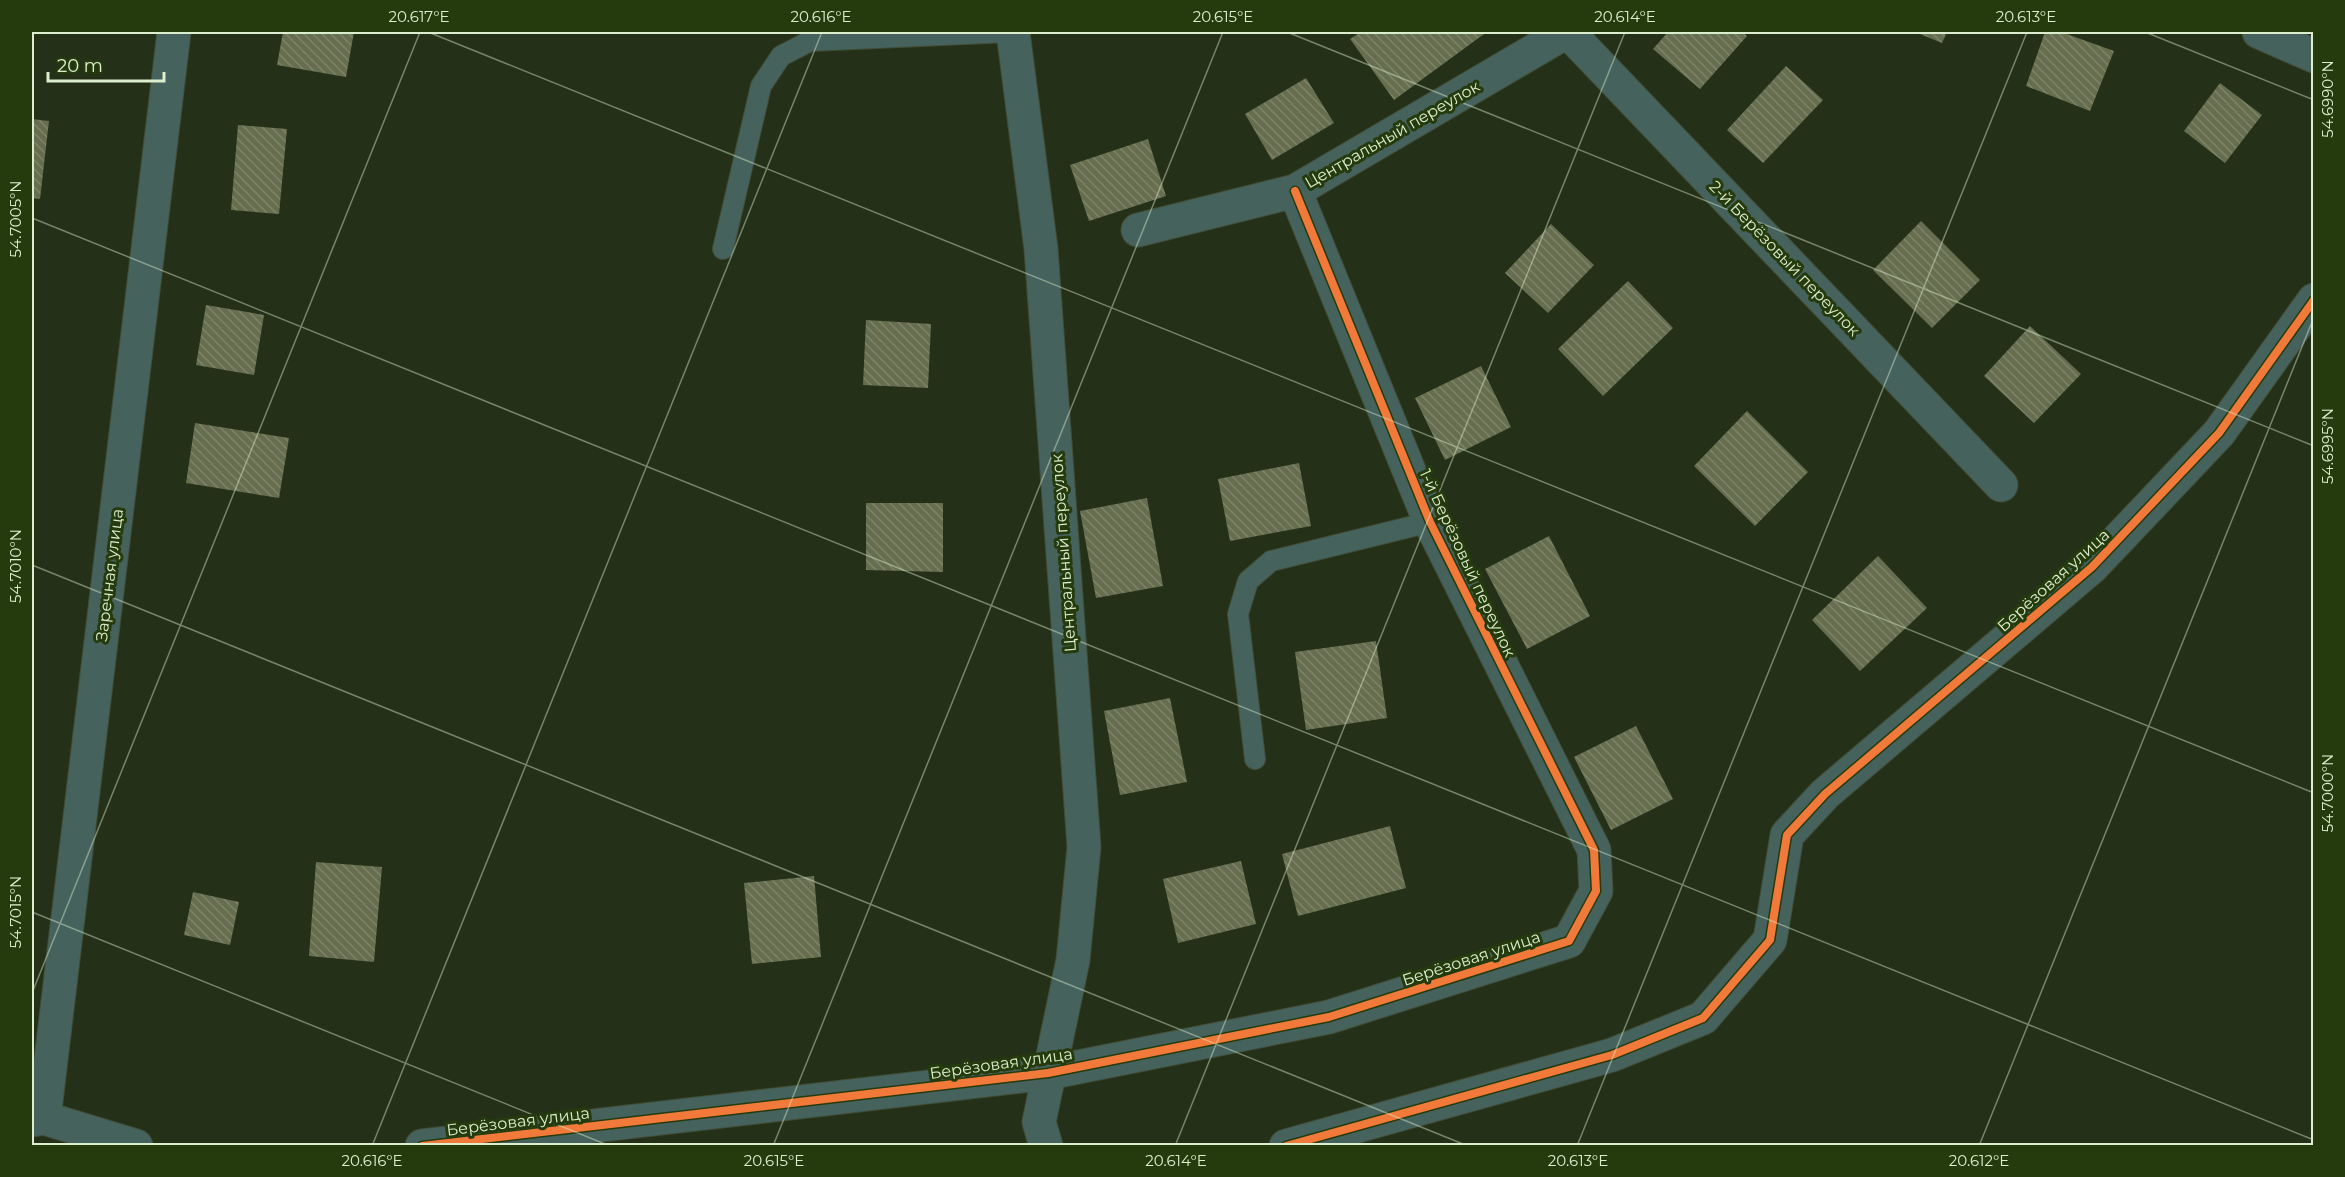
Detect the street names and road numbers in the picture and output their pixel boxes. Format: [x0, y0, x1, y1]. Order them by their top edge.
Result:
street label: Центральный переулок [1301, 76, 1484, 192]
street label: 2-й Берёзовый переулок [1705, 177, 1864, 340]
street label: Центральный переулок [1047, 452, 1080, 653]
street label: 1-й Берёзовый переулок [1416, 466, 1520, 661]
street label: Заречная улица [92, 508, 127, 643]
street label: Берёзовая улица [1993, 525, 2113, 636]
street label: Берёзовая улица [1400, 927, 1543, 990]
street label: Берёзовая улица [928, 1044, 1074, 1083]
street label: Берёзовая улица [445, 1103, 591, 1140]

